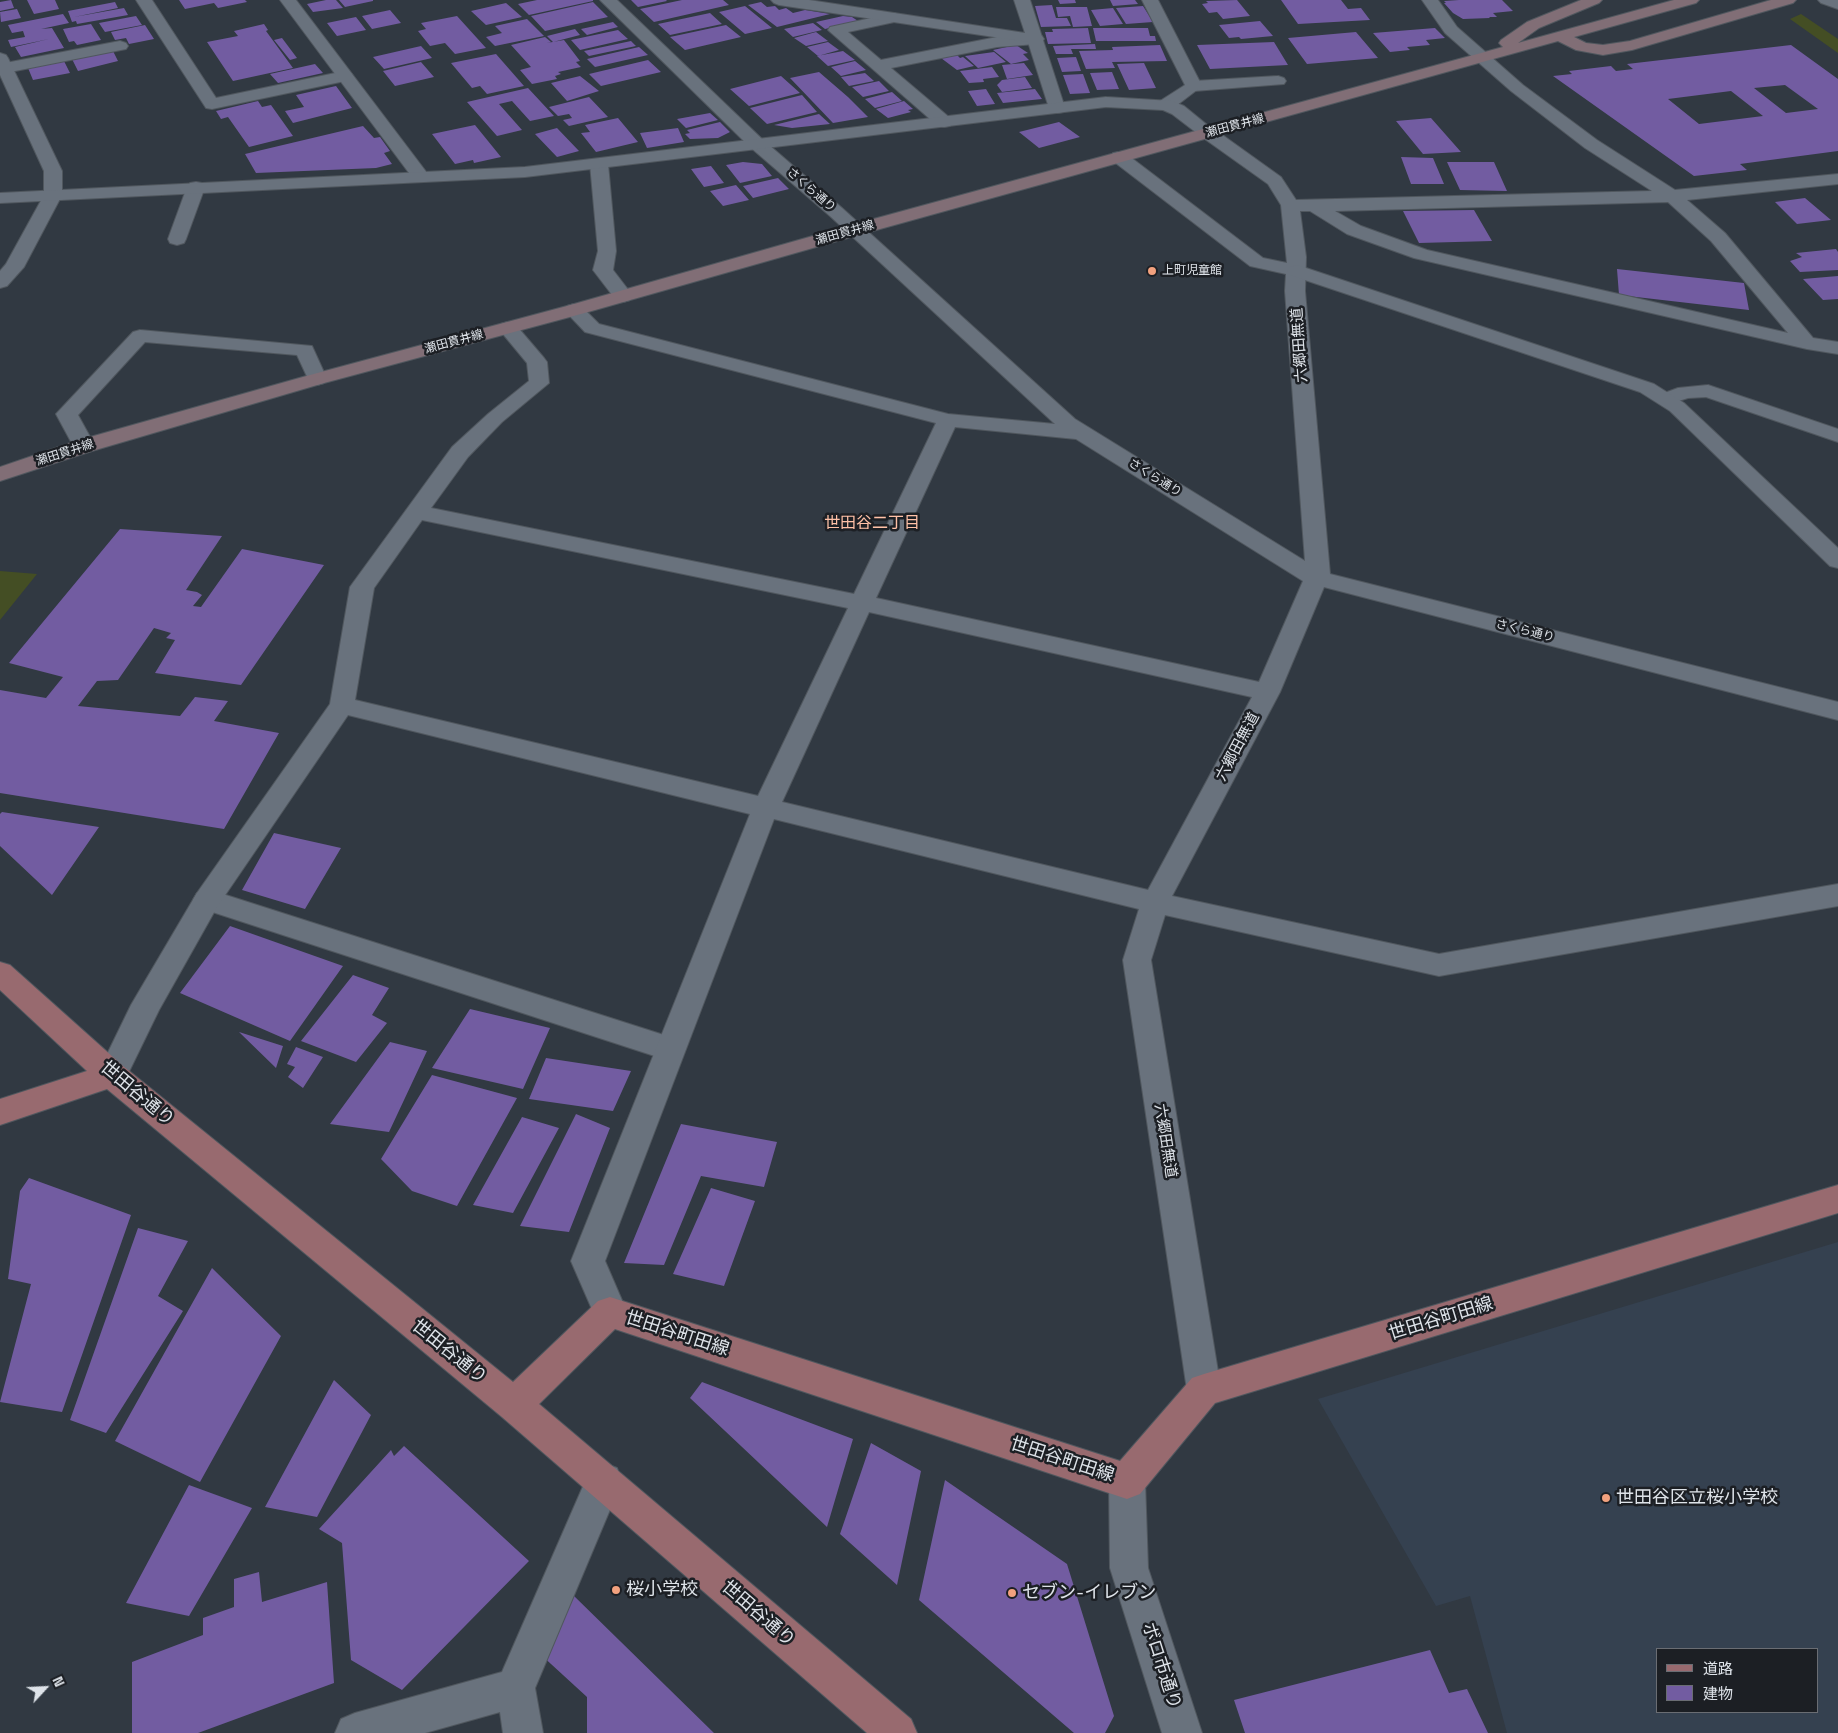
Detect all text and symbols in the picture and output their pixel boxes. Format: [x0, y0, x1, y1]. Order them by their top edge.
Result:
street label: 瀬田貫井線 [1204, 111, 1266, 141]
street label: さくら通り [784, 165, 838, 215]
street label: 瀬田貫井線 [814, 218, 876, 248]
place label: 上町児童館 [1162, 264, 1222, 278]
marker: 上町児童館 [1146, 265, 1158, 277]
street label: 六郷田無道 [1288, 307, 1312, 383]
street label: 瀬田貫井線 [423, 327, 485, 357]
street label: 瀬田貫井線 [34, 437, 96, 469]
street label: さくら通り [1126, 456, 1184, 500]
district label: 世田谷二丁目 [824, 514, 920, 534]
street label: さくら通り [1494, 617, 1556, 645]
street label: 六郷田無道 [1212, 710, 1264, 784]
street label: 世田谷通り [96, 1057, 178, 1131]
street label: 六郷田無道 [1150, 1103, 1180, 1179]
street label: 世田谷町田線 [1386, 1293, 1496, 1345]
street label: 世田谷町田線 [622, 1307, 732, 1361]
street label: 世田谷通り [407, 1315, 491, 1389]
street label: 世田谷町田線 [1007, 1433, 1117, 1487]
place label: 世田谷区立桜小学校 [1616, 1487, 1778, 1509]
marker: 世田谷区立桜小学校 [1600, 1492, 1612, 1504]
street label: 世田谷通り [717, 1576, 799, 1652]
place label: 桜小学校 [626, 1579, 698, 1601]
place label: セブン-イレブン [1022, 1582, 1156, 1604]
marker: 桜小学校 [610, 1584, 622, 1596]
marker: セブン-イレブン [1006, 1587, 1018, 1599]
street label: ボロ市通り [1137, 1620, 1185, 1712]
legend [1656, 1648, 1818, 1713]
text: 道路 [1703, 1659, 1733, 1678]
north arrow [20, 1663, 70, 1713]
text: N [48, 1674, 69, 1690]
text: 建物 [1703, 1684, 1733, 1703]

